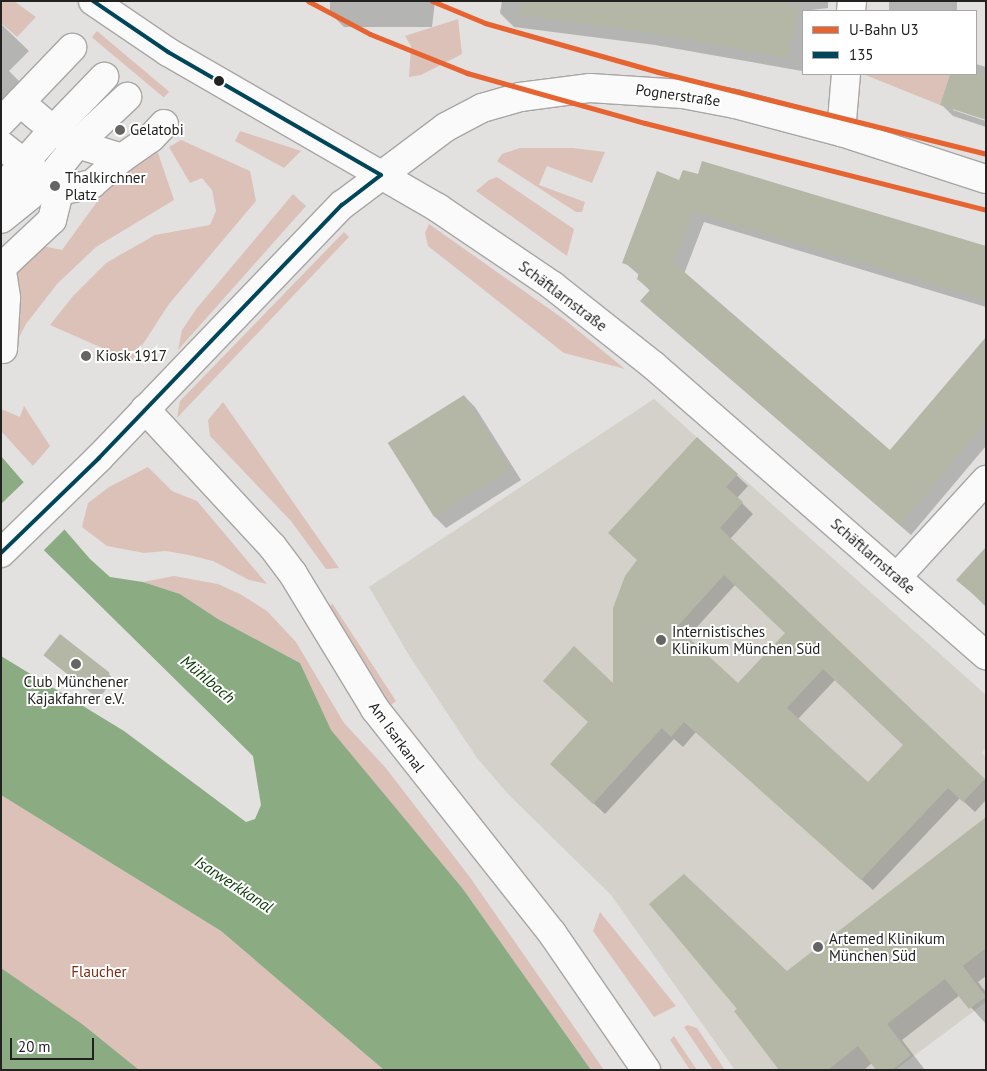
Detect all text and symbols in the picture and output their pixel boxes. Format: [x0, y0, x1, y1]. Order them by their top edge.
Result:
legend [802, 10, 977, 75]
text: U-Bahn U3 [849, 20, 919, 39]
text: 135 [849, 45, 874, 64]
unlabelled marker [214, 76, 224, 86]
street label: Pognerstraße [635, 80, 721, 110]
place label: Gelatobi [130, 121, 184, 139]
marker: Gelatobi [114, 124, 126, 136]
place label: Thalkirchner Platz [65, 168, 146, 203]
marker: Thalkirchner Platz [49, 180, 61, 192]
street label: Schäftlarnstraße [515, 257, 611, 335]
place label: Kiosk 1917 [96, 347, 167, 365]
marker: Kiosk 1917 [80, 350, 92, 362]
street label: Schäftlarnstraße [827, 515, 919, 597]
place label: Internistisches Klinikum München Süd [672, 622, 820, 657]
marker: Internistisches Klinikum München Süd [654, 633, 668, 647]
water label: Mühlbach [177, 651, 239, 707]
marker: Club Münchener Kajakfahrer e.V. [70, 658, 82, 670]
place label: Club Münchener Kajakfahrer e.V. [24, 672, 128, 707]
street label: Am Isarkanal [365, 698, 429, 776]
water label: Isarwerkkanal [191, 852, 277, 916]
place label: Artemed Klinikum München Süd [829, 929, 945, 964]
marker: Artemed Klinikum München Süd [811, 940, 825, 954]
park label: Flaucher [71, 963, 127, 981]
scale bar [12, 1028, 96, 1060]
text: 20 m [18, 1037, 51, 1056]

